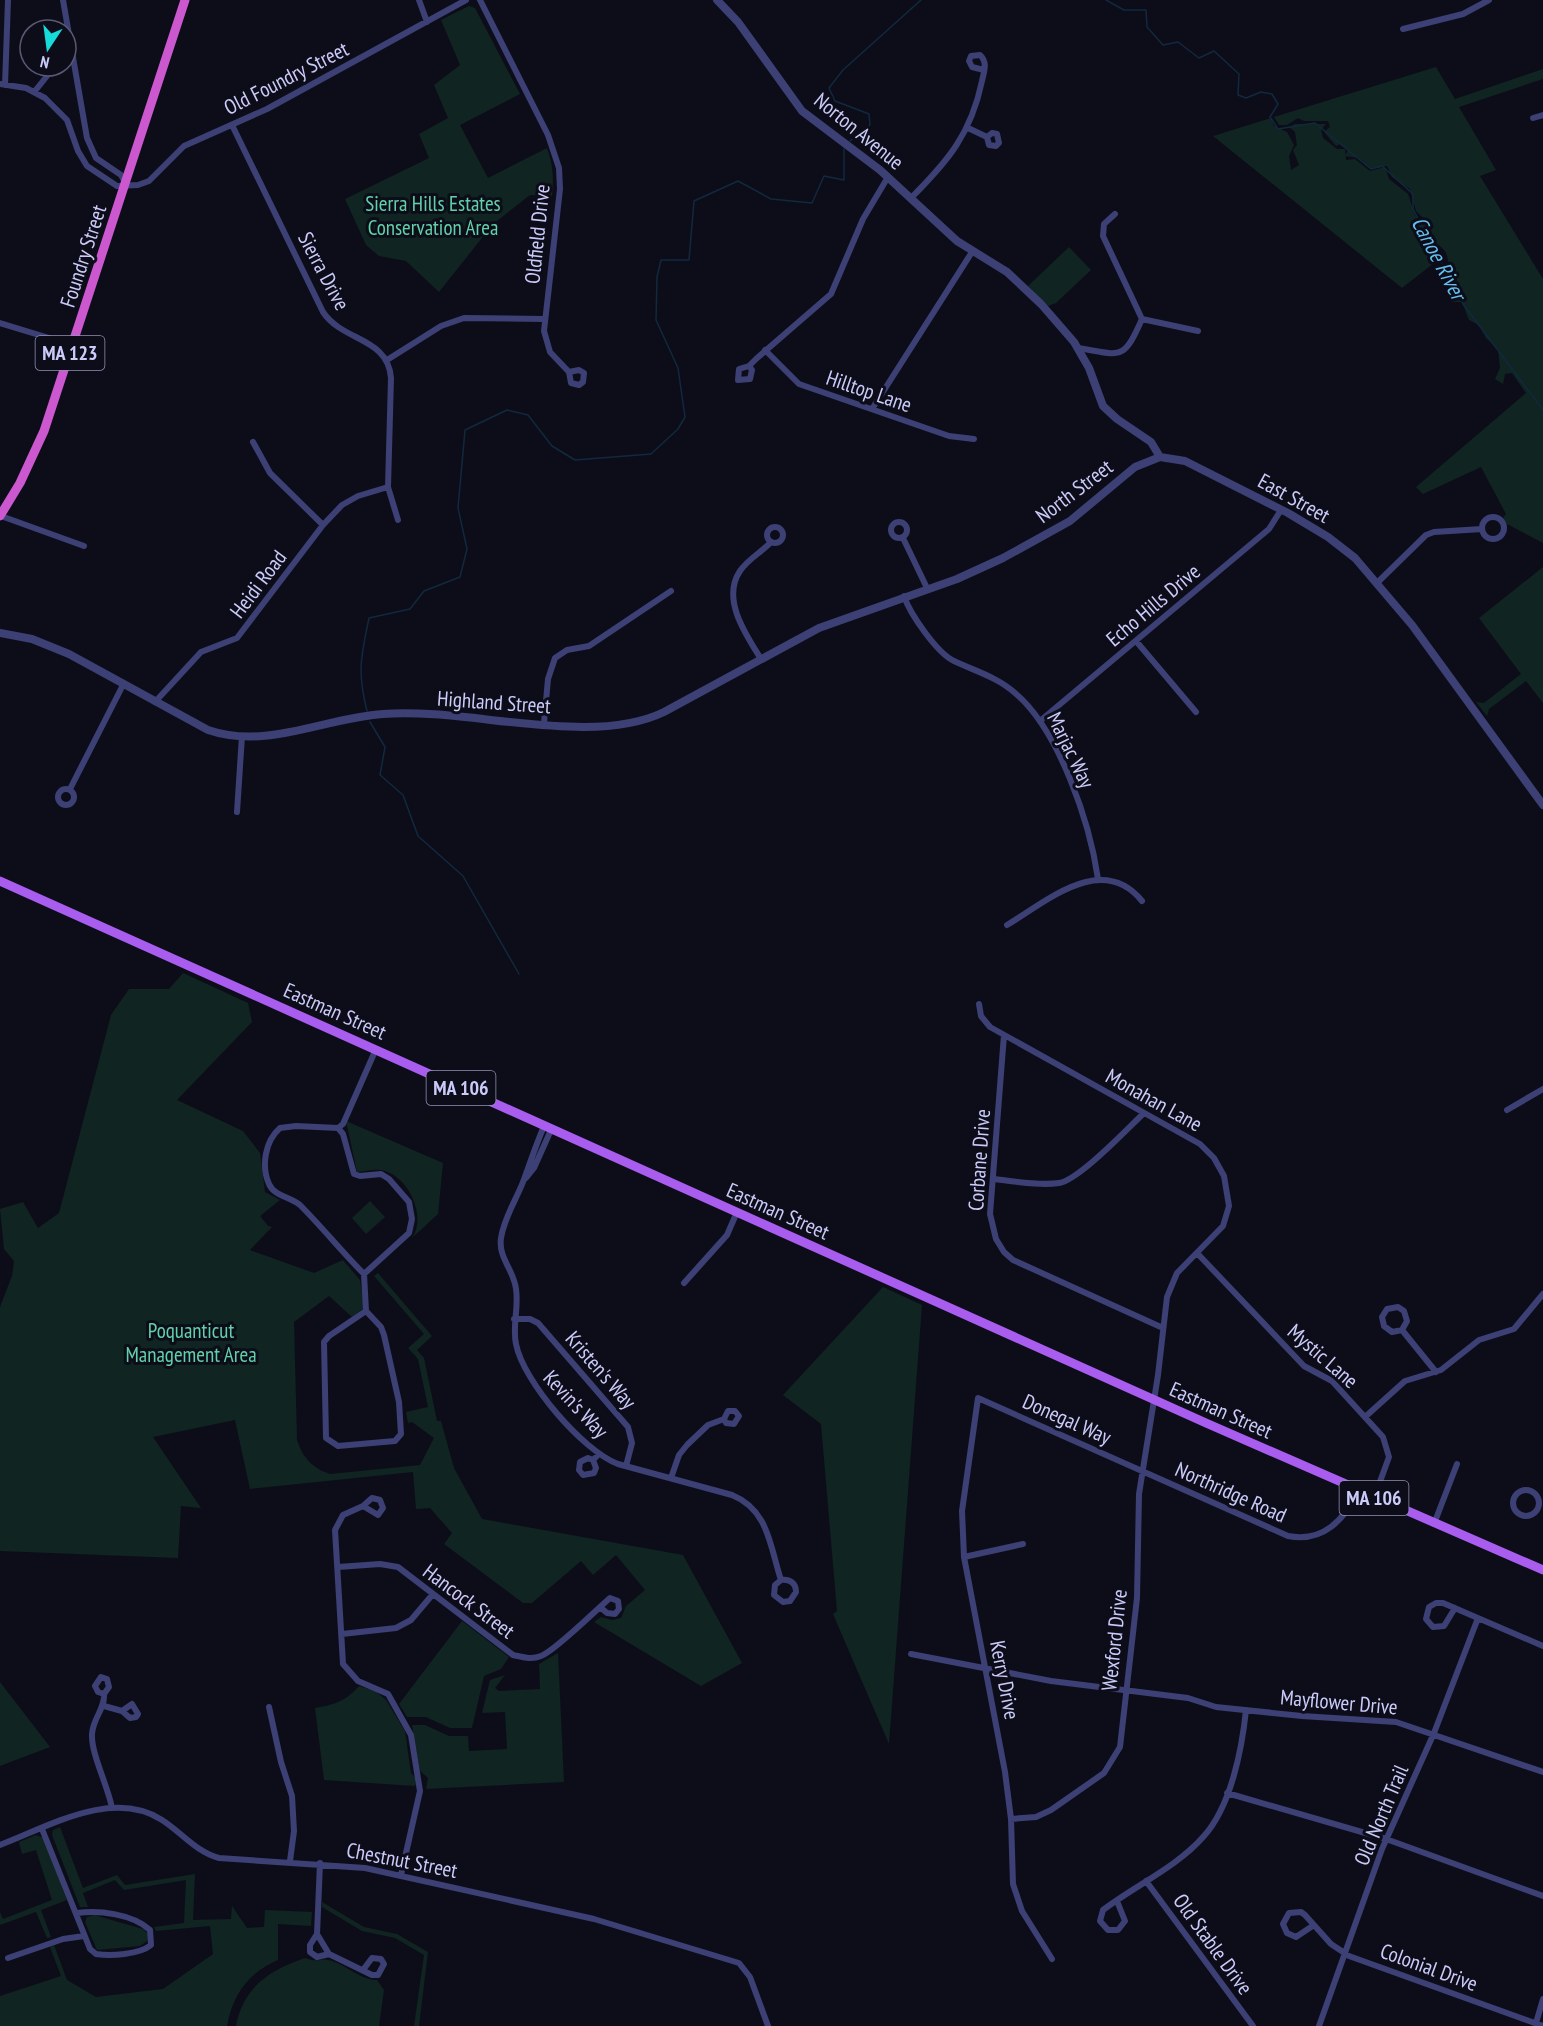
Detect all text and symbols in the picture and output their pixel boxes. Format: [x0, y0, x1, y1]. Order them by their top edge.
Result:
north arrow [18, 18, 78, 78]
street label: Old Foundry Street [219, 35, 353, 121]
text: N [38, 52, 51, 73]
street label: Norton Avenue [809, 87, 909, 175]
street label: Oldfield Drive [518, 183, 556, 285]
park label: Sierra Hills Estates Conservation Area [365, 190, 501, 241]
street label: Foundry Street [54, 201, 112, 311]
water label: Canoe River [1405, 211, 1474, 307]
street label: Sierra Drive [292, 227, 356, 315]
road number: MA 123 [36, 336, 104, 370]
street label: Hilltop Lane [823, 364, 915, 418]
street label: North Street [1030, 453, 1118, 529]
street label: East Street [1253, 467, 1335, 529]
street label: Heidi Road [224, 545, 292, 623]
street label: Echo Hills Drive [1100, 558, 1206, 652]
street label: Highland Street [436, 685, 552, 719]
street label: Marjac Way [1041, 708, 1101, 793]
street label: Eastman Street [279, 976, 391, 1046]
street label: Monahan Lane [1101, 1062, 1207, 1138]
road number: MA 106 [426, 1071, 496, 1105]
street label: Corbane Drive [962, 1108, 996, 1212]
street label: Eastman Street [722, 1176, 834, 1246]
park label: Poquanticut Management Area [125, 1317, 257, 1368]
street label: Mystic Lane [1282, 1318, 1364, 1394]
street label: Kristen's Way [560, 1326, 642, 1415]
street label: Kevin's Way [538, 1364, 614, 1444]
street label: Eastman Street [1165, 1375, 1277, 1445]
street label: Donegal Way [1019, 1388, 1116, 1450]
street label: Northridge Road [1171, 1455, 1291, 1529]
road number: MA 106 [1340, 1481, 1408, 1515]
street label: Hancock Street [418, 1558, 520, 1644]
street label: Wexford Drive [1095, 1588, 1133, 1692]
street label: Kerry Drive [984, 1638, 1026, 1722]
street label: Mayflower Drive [1279, 1683, 1399, 1721]
street label: Old North Trail [1348, 1761, 1414, 1869]
street label: Chestnut Street [344, 1836, 460, 1884]
street label: Old Stable Drive [1167, 1888, 1259, 2000]
street label: Colonial Drive [1377, 1937, 1481, 1997]

